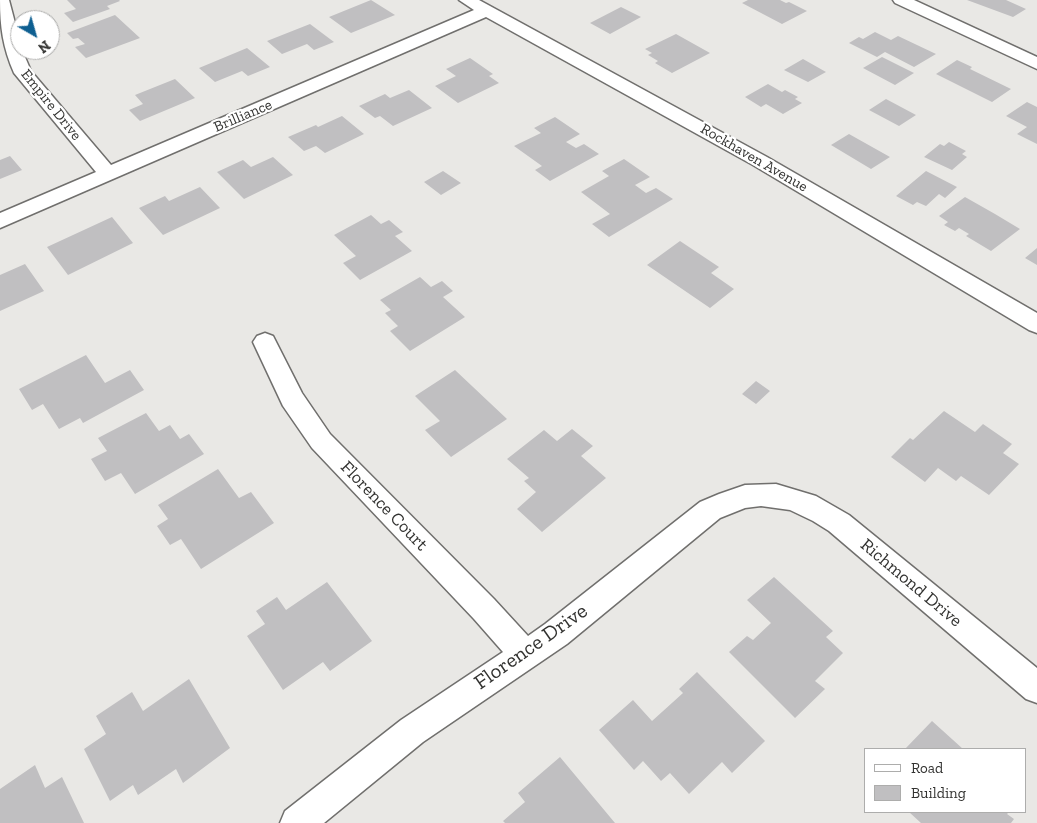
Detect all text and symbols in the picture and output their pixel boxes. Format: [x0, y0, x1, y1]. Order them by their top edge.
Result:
north arrow [10, 10, 60, 60]
text: N [35, 36, 53, 56]
street label: Empire Drive [17, 66, 85, 144]
street label: Brilliance [211, 96, 275, 136]
street label: Rockhaven Avenue [697, 120, 811, 196]
street label: Florence Court [336, 457, 432, 555]
street label: Richmond Drive [856, 534, 966, 632]
street label: Florence Drive [469, 599, 593, 695]
legend [864, 748, 1027, 813]
text: Road [911, 759, 943, 777]
text: Building [911, 784, 966, 802]

